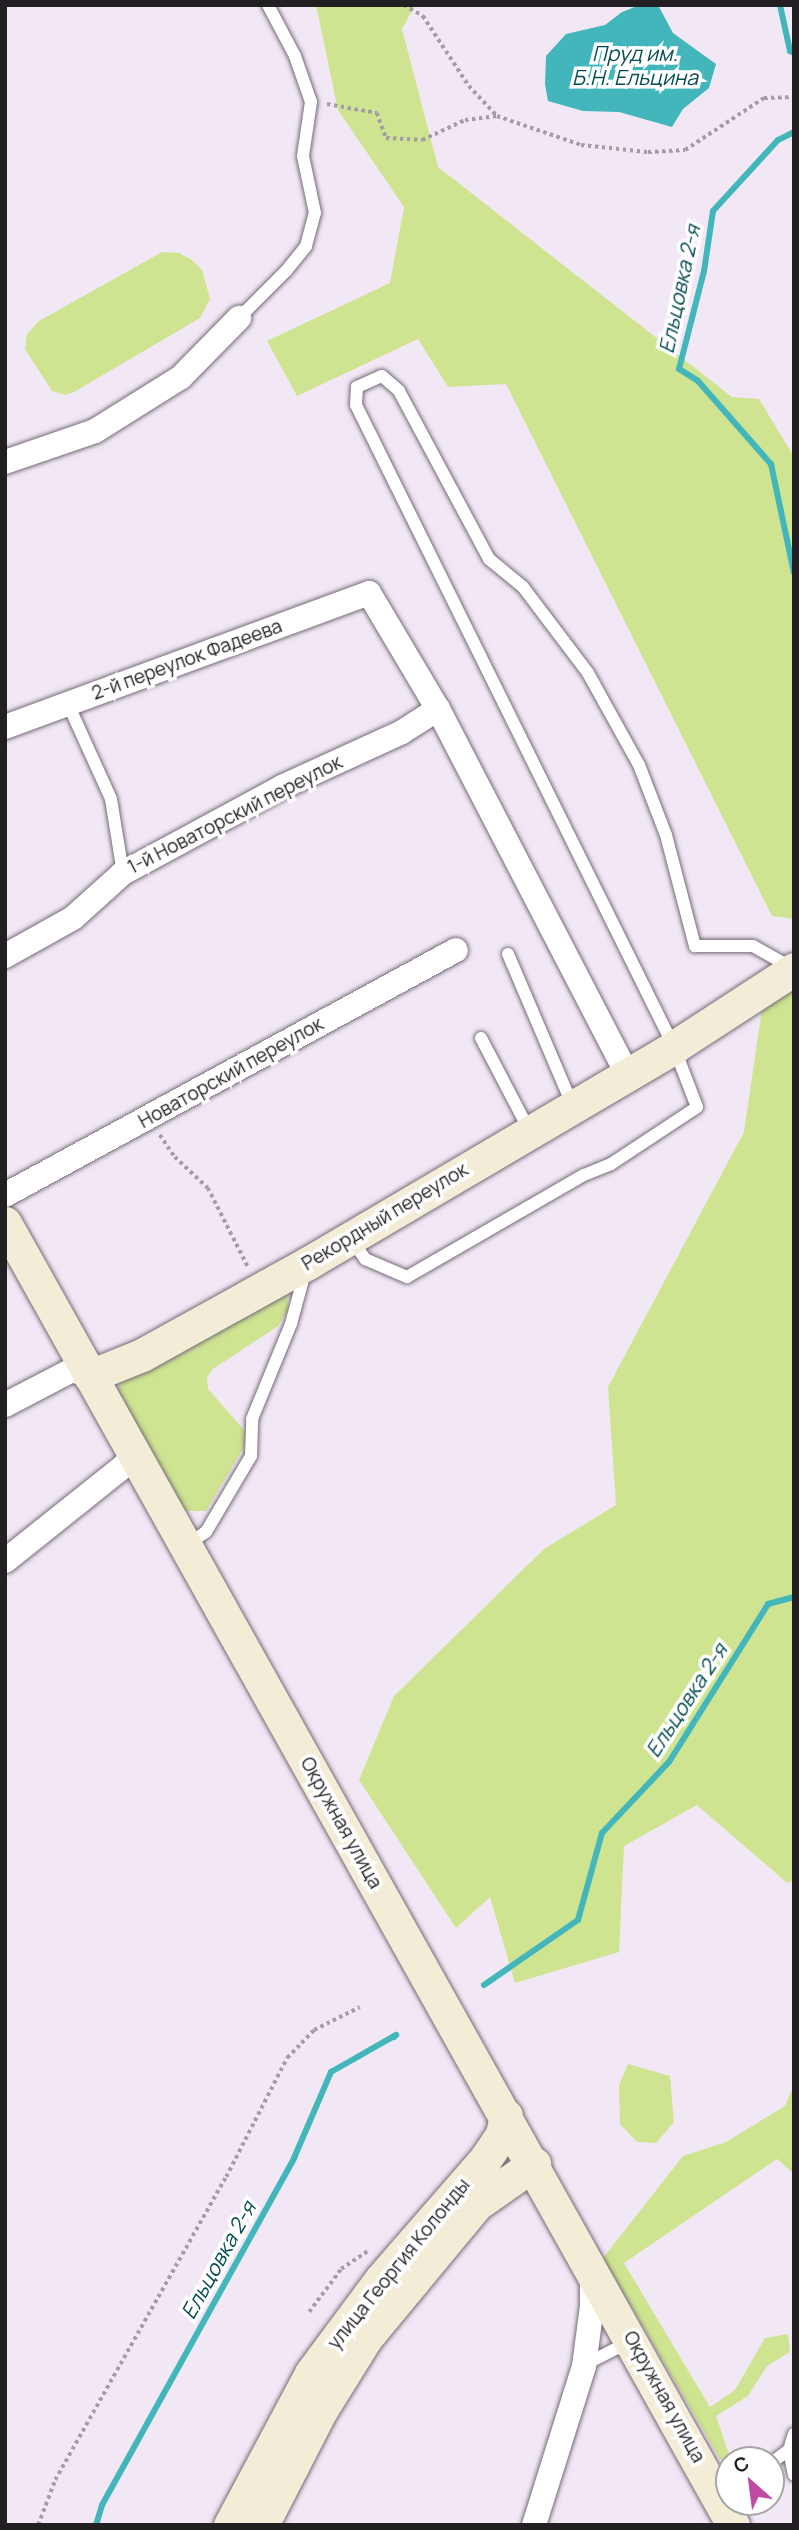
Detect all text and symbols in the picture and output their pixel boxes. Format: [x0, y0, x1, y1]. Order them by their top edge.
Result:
water label: Пруд им. Б.Н. Ельцина [572, 40, 698, 90]
water label: Ельцовка 2-я [653, 223, 705, 355]
street label: 2-й переулок Фадеева [89, 615, 285, 705]
street label: 1-й Новаторский переулок [124, 751, 346, 879]
street label: Новаторский переулок [135, 1013, 327, 1133]
street label: Рекордный переулок [298, 1158, 472, 1276]
water label: Ельцовка 2-я [640, 1639, 732, 1761]
street label: Окружная улица [295, 1753, 387, 1893]
street label: улица Георгия Колонды [323, 2174, 475, 2354]
water label: Ельцовка 2-я [175, 2197, 261, 2323]
street label: Окружная улица [618, 2327, 710, 2467]
north arrow [715, 2446, 785, 2516]
text: С [729, 2449, 753, 2479]

